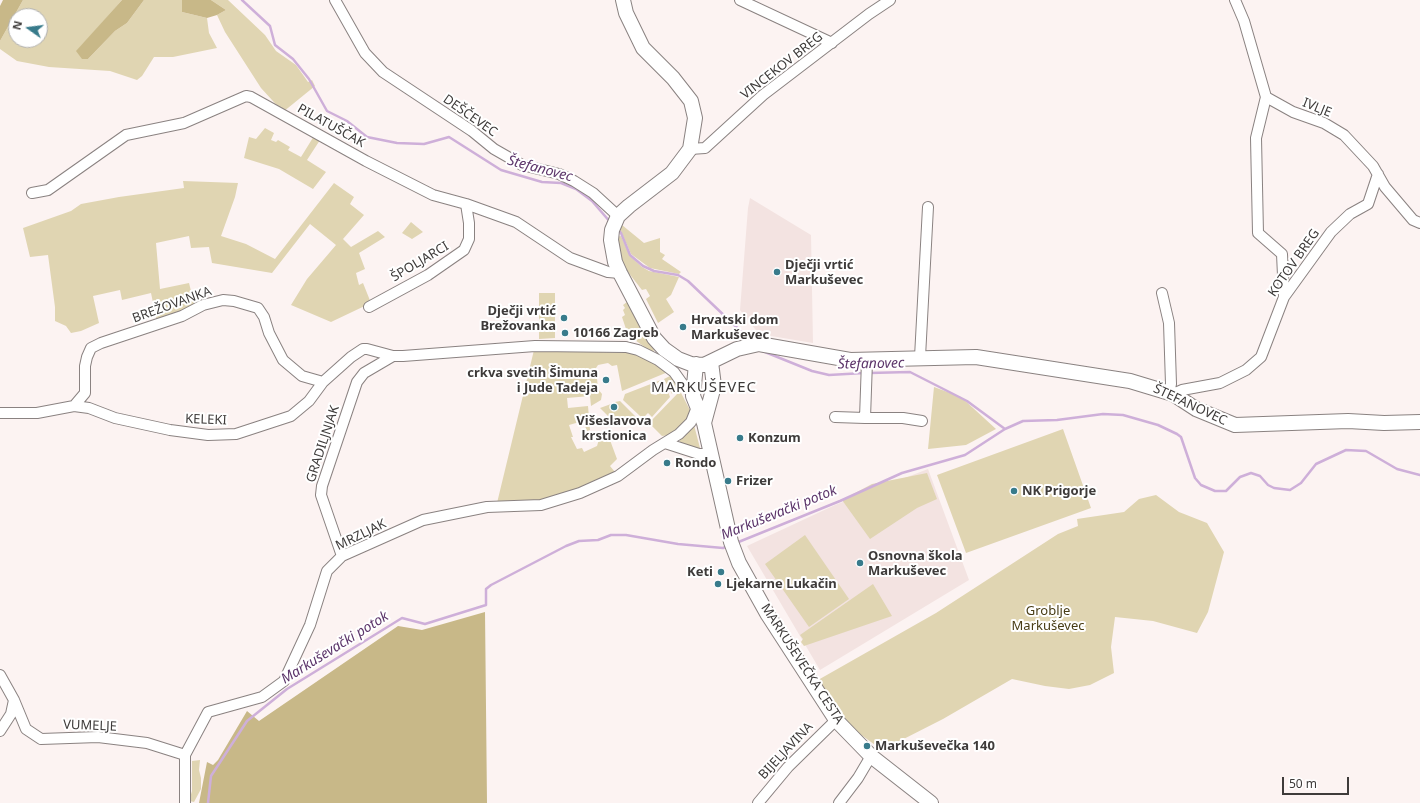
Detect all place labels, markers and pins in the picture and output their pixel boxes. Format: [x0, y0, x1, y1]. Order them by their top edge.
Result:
place label: Dječji vrtić Markuševec [785, 257, 863, 288]
marker: Dječji vrtić Markuševec [772, 267, 782, 277]
place label: Dječji vrtić Brežovanka [480, 303, 556, 334]
place label: Hrvatski dom Markuševec [691, 312, 778, 343]
marker: Dječji vrtić Brežovanka [559, 313, 569, 323]
marker: Hrvatski dom Markuševec [678, 322, 688, 332]
place label: 10166 Zagreb [573, 325, 659, 341]
marker: 10166 Zagreb [560, 328, 570, 338]
place label: crkva svetih Šimuna i Jude Tadeja [467, 365, 598, 396]
marker: crkva svetih Šimuna i Jude Tadeja [601, 375, 611, 385]
marker: Višeslavova krstionica [609, 402, 619, 412]
place label: Višeslavova krstionica [576, 413, 652, 444]
place label: Konzum [748, 430, 801, 446]
marker: Konzum [735, 433, 745, 443]
place label: Rondo [675, 455, 716, 471]
marker: Rondo [662, 458, 672, 468]
place label: Frizer [736, 473, 773, 489]
marker: Frizer [723, 476, 733, 486]
place label: NK Prigorje [1022, 483, 1096, 499]
marker: NK Prigorje [1009, 486, 1019, 496]
place label: Osnovna škola Markuševec [868, 548, 963, 579]
marker: Osnovna škola Markuševec [855, 558, 865, 568]
place label: Keti [687, 564, 713, 580]
marker: Keti [716, 567, 726, 577]
place label: Ljekarne Lukačin [726, 576, 837, 592]
marker: Ljekarne Lukačin [713, 579, 723, 589]
place label: Markuševečka 140 [875, 738, 995, 754]
marker: Markuševečka 140 [862, 741, 872, 751]

